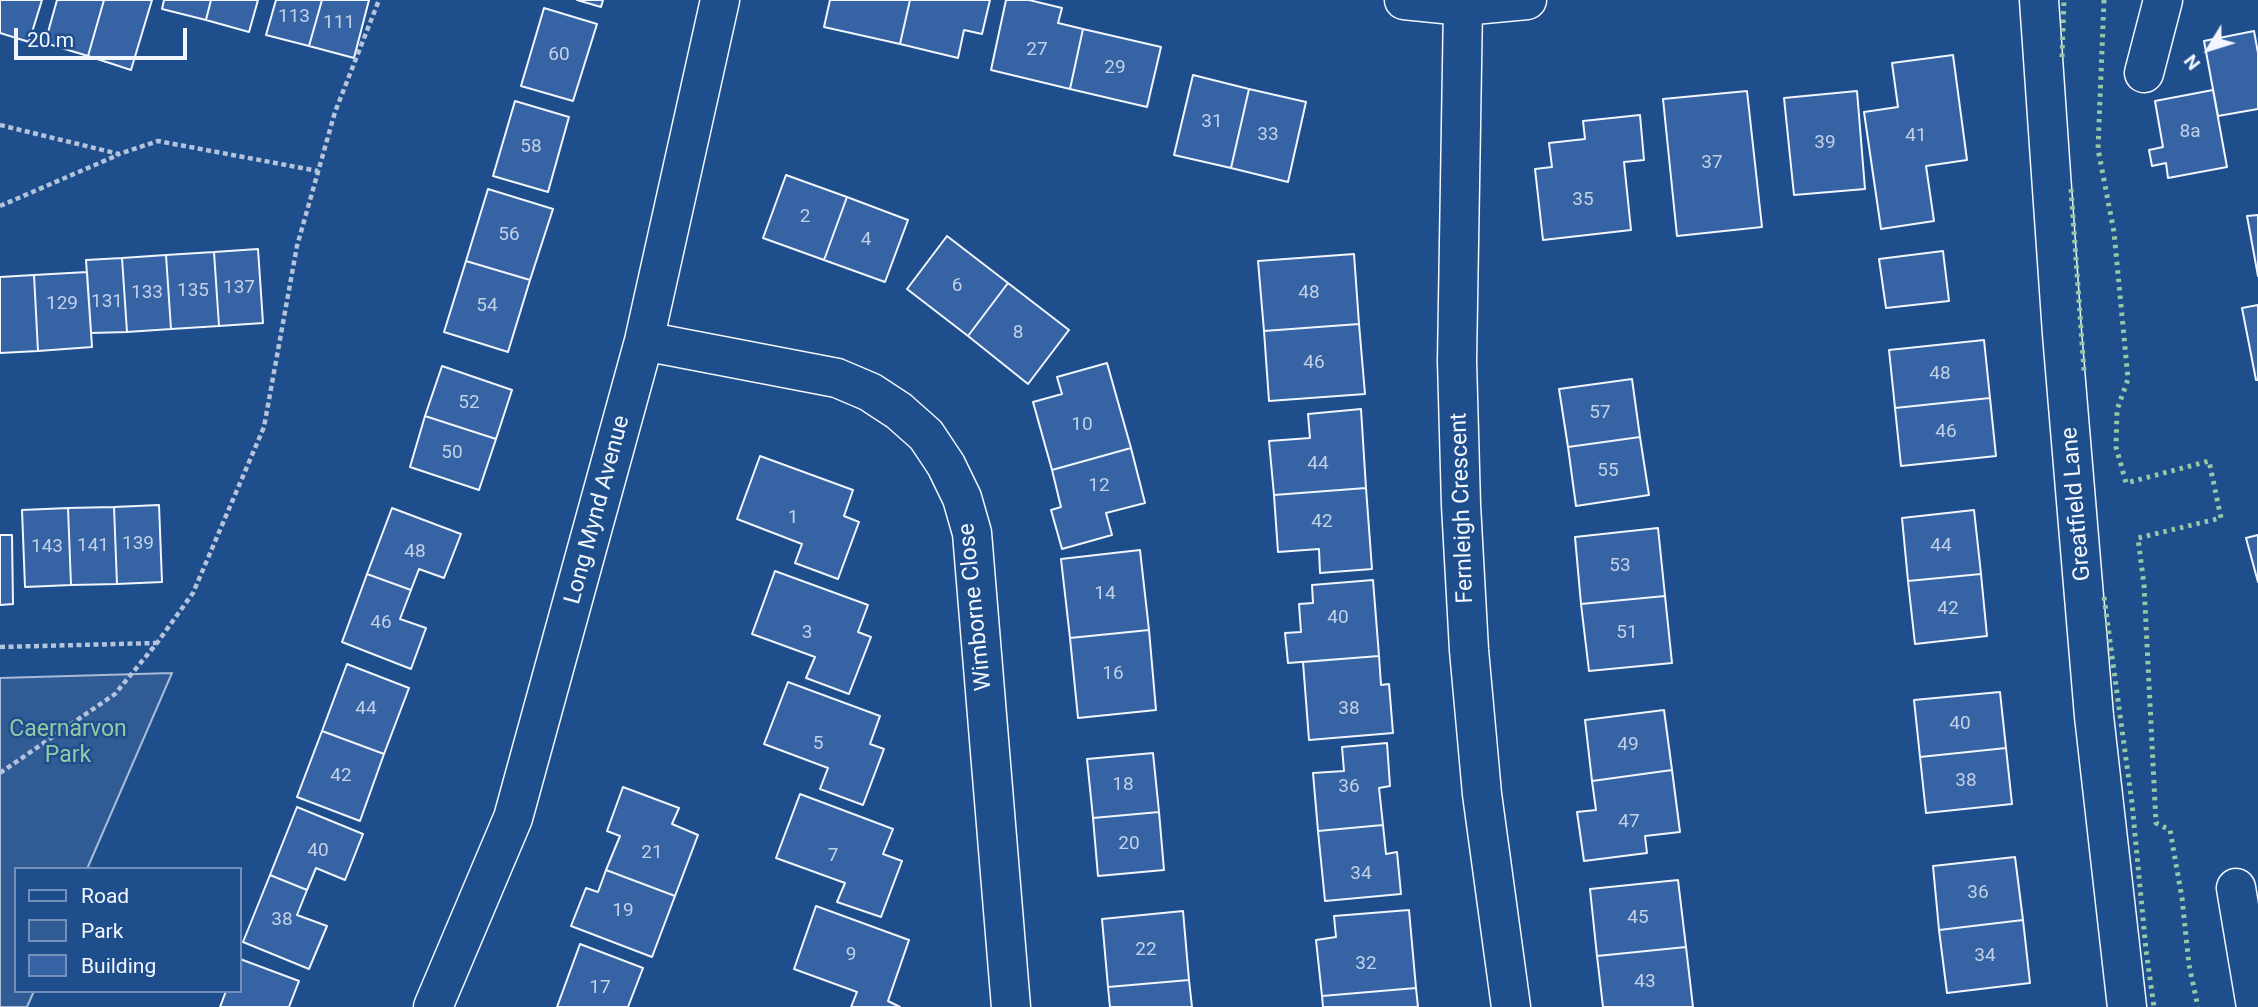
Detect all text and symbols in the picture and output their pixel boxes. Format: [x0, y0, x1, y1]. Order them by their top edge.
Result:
house number: 113 [278, 6, 310, 28]
house number: 111 [323, 12, 355, 34]
scale bar [18, 14, 191, 58]
north arrow [2174, 14, 2244, 84]
text: 20 m [27, 28, 74, 52]
house number: 27 [1026, 39, 1048, 61]
house number: 60 [548, 44, 570, 66]
text: N [2179, 50, 2205, 75]
house number: 29 [1104, 57, 1126, 79]
house number: 31 [1201, 111, 1223, 133]
house number: 8a [2179, 121, 2201, 143]
house number: 33 [1257, 124, 1279, 146]
house number: 41 [1905, 125, 1927, 147]
house number: 39 [1814, 132, 1836, 154]
house number: 58 [520, 136, 542, 158]
house number: 37 [1701, 152, 1723, 174]
house number: 35 [1572, 189, 1594, 211]
house number: 2 [800, 206, 810, 228]
house number: 56 [498, 224, 520, 246]
house number: 4 [861, 229, 871, 251]
house number: 6 [952, 275, 962, 297]
house number: 137 [223, 277, 255, 299]
house number: 135 [177, 280, 209, 302]
house number: 133 [131, 282, 163, 304]
house number: 48 [1298, 282, 1320, 304]
house number: 131 [91, 291, 123, 313]
house number: 129 [46, 293, 78, 315]
house number: 54 [476, 295, 498, 317]
house number: 8 [1013, 322, 1023, 344]
house number: 46 [1303, 352, 1325, 374]
house number: 48 [1929, 363, 1951, 385]
house number: 52 [458, 392, 480, 414]
house number: 57 [1589, 402, 1611, 424]
street label: Fernleigh Crescent [1446, 412, 1480, 604]
street label: Long Mynd Avenue [560, 413, 636, 607]
house number: 10 [1071, 414, 1093, 436]
house number: 46 [1935, 421, 1957, 443]
street label: Greatfield Lane [2057, 426, 2097, 582]
house number: 50 [441, 442, 463, 464]
house number: 44 [1307, 453, 1329, 475]
house number: 55 [1597, 460, 1619, 482]
house number: 12 [1088, 475, 1110, 497]
house number: 1 [788, 507, 798, 529]
house number: 42 [1311, 511, 1333, 533]
street label: Wimborne Close [953, 522, 999, 692]
house number: 139 [122, 533, 154, 555]
house number: 141 [77, 535, 109, 557]
house number: 44 [1930, 535, 1952, 557]
house number: 143 [31, 536, 63, 558]
house number: 48 [404, 541, 426, 563]
house number: 53 [1609, 555, 1631, 577]
house number: 14 [1094, 583, 1116, 605]
house number: 42 [1937, 598, 1959, 620]
house number: 40 [1327, 607, 1349, 629]
house number: 46 [370, 612, 392, 634]
house number: 3 [802, 622, 812, 644]
house number: 51 [1616, 622, 1638, 644]
house number: 16 [1102, 663, 1124, 685]
house number: 44 [355, 698, 377, 720]
house number: 38 [1338, 698, 1360, 720]
house number: 40 [1949, 713, 1971, 735]
park label: Caernarvon Park [9, 716, 127, 770]
house number: 5 [813, 733, 823, 755]
house number: 49 [1617, 734, 1639, 756]
house number: 42 [330, 765, 352, 787]
house number: 38 [1955, 770, 1977, 792]
house number: 18 [1112, 774, 1134, 796]
house number: 36 [1338, 776, 1360, 798]
house number: 47 [1618, 811, 1640, 833]
house number: 20 [1118, 833, 1140, 855]
house number: 40 [307, 840, 329, 862]
house number: 21 [641, 842, 663, 864]
house number: 7 [828, 845, 838, 867]
house number: 34 [1350, 863, 1372, 885]
legend [14, 867, 242, 993]
house number: 36 [1967, 882, 1989, 904]
text: Road [81, 884, 129, 908]
house number: 19 [612, 900, 634, 922]
house number: 45 [1627, 907, 1649, 929]
house number: 38 [271, 909, 293, 931]
text: Park [81, 919, 123, 943]
house number: 22 [1135, 939, 1157, 961]
house number: 9 [846, 944, 856, 966]
house number: 34 [1974, 945, 1996, 967]
house number: 32 [1355, 953, 1377, 975]
text: Building [81, 954, 156, 978]
house number: 43 [1634, 971, 1656, 993]
house number: 17 [589, 977, 611, 999]

